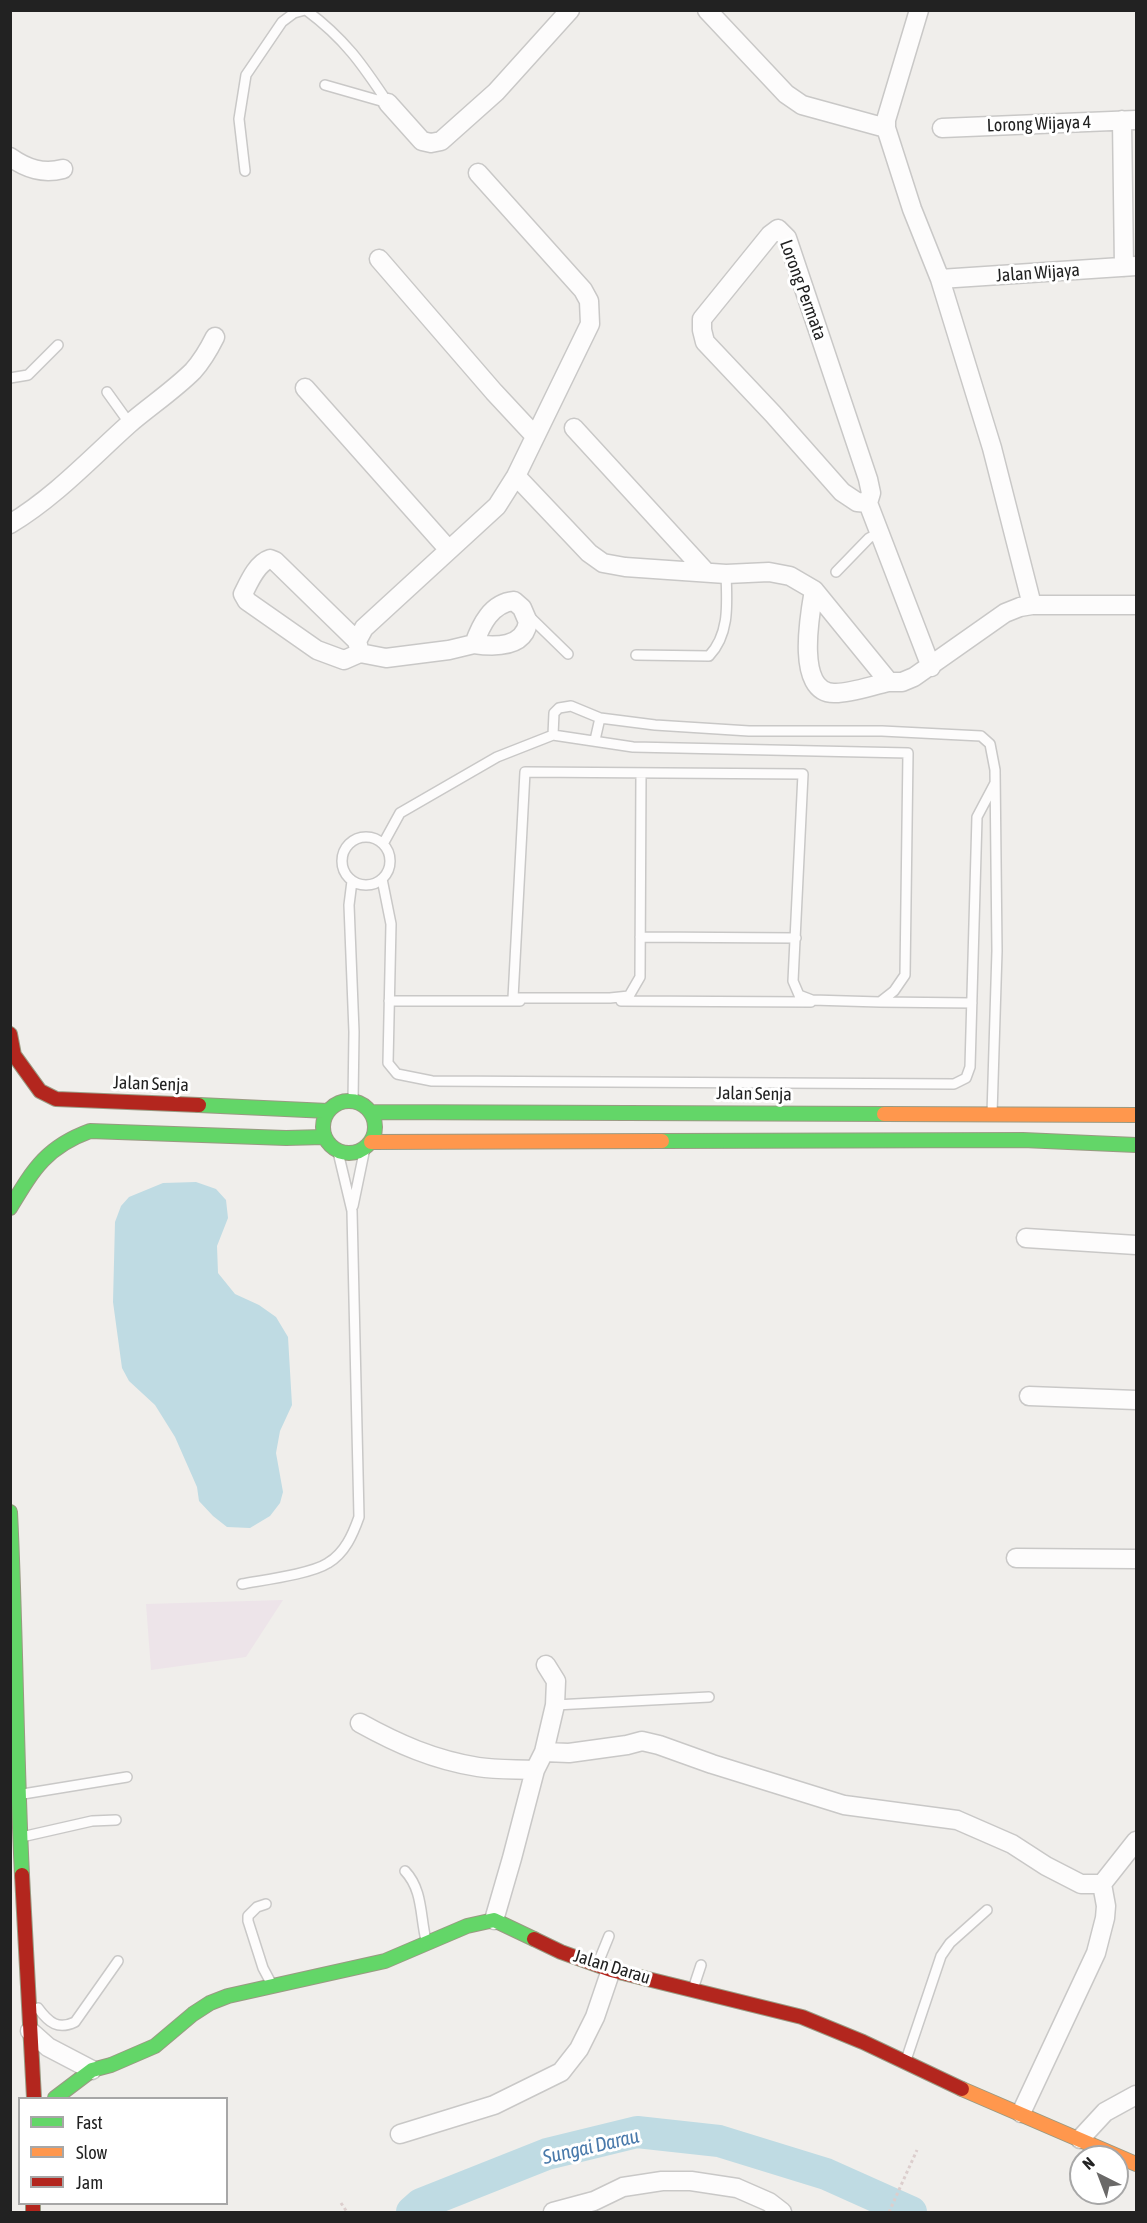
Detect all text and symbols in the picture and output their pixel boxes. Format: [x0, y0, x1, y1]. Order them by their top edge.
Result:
street label: Lorong Wijaya 4 [986, 111, 1092, 137]
street label: Lorong Permata [775, 237, 831, 343]
street label: Jalan Wijaya [995, 259, 1081, 287]
street label: Jalan Senja [113, 1072, 189, 1096]
street label: Jalan Senja [716, 1083, 792, 1105]
street label: Jalan Darau [571, 1945, 653, 1989]
legend [18, 2097, 228, 2205]
text: Fast [76, 2112, 103, 2133]
water label: Sungai Darau [540, 2124, 642, 2170]
text: Slow [76, 2142, 107, 2163]
north arrow [1069, 2145, 1129, 2205]
text: N [1079, 2153, 1098, 2173]
text: Jam [76, 2172, 103, 2193]

